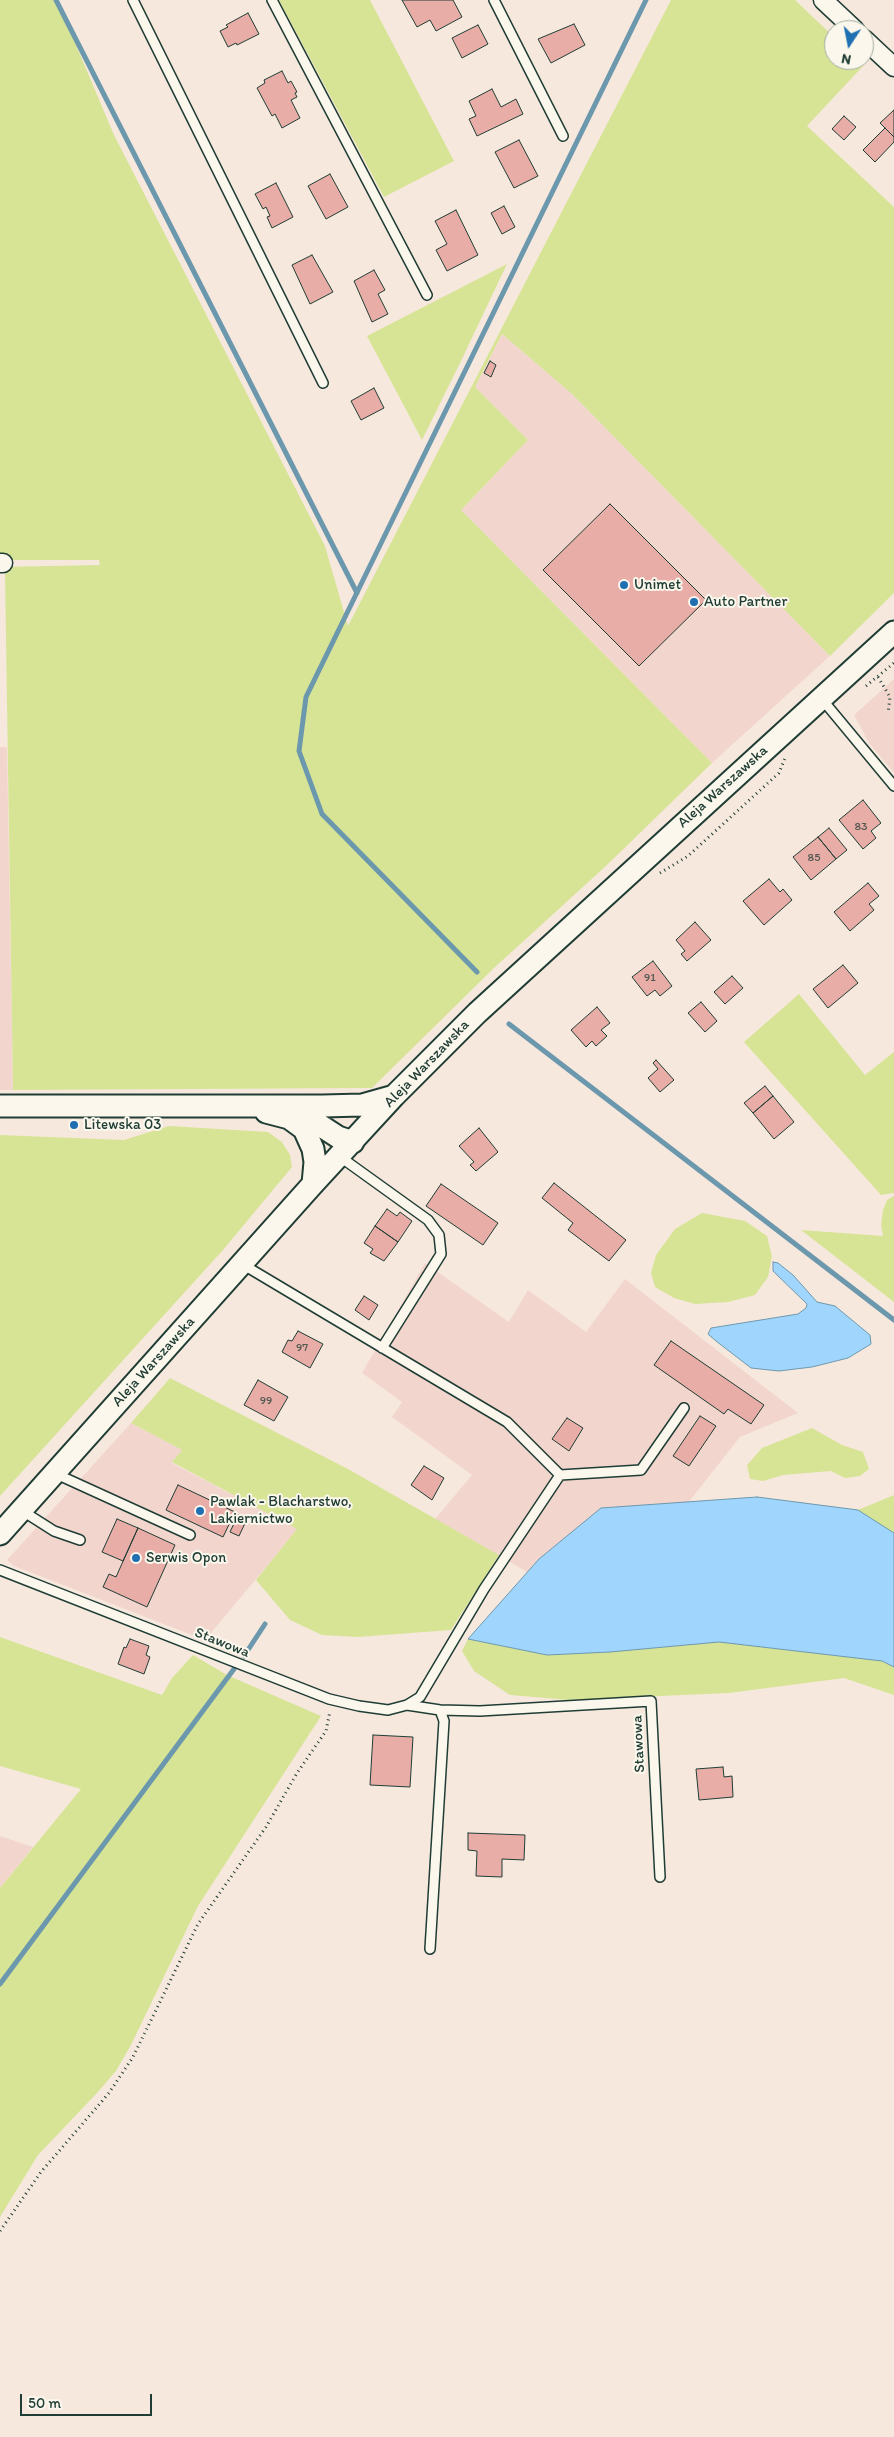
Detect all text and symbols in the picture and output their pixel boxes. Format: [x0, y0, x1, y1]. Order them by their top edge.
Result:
north arrow [824, 20, 874, 70]
text: N [840, 50, 853, 68]
place label: Unimet [634, 576, 681, 594]
marker: Unimet [618, 579, 630, 591]
place label: Auto Partner [704, 593, 787, 611]
marker: Auto Partner [688, 596, 700, 608]
street label: Aleja Warszawska [674, 742, 772, 832]
house number: 83 [854, 820, 868, 834]
house number: 85 [808, 851, 820, 865]
house number: 91 [644, 971, 656, 985]
street label: Aleja Warszawska [381, 1016, 473, 1112]
place label: Litewska 03 [84, 1116, 161, 1134]
marker: Litewska 03 [68, 1119, 80, 1131]
street label: Aleja Warszawska [109, 1313, 199, 1411]
house number: 97 [296, 1341, 308, 1355]
house number: 99 [260, 1394, 272, 1408]
place label: Pawlak - Blacharstwo, Lakiernictwo [210, 1493, 352, 1528]
marker: Pawlak - Blacharstwo, Lakiernictwo [194, 1505, 206, 1517]
place label: Serwis Opon [146, 1549, 226, 1567]
marker: Serwis Opon [130, 1552, 142, 1564]
street label: Stawowa [192, 1624, 252, 1662]
street label: Stawowa [629, 1715, 649, 1773]
scale bar [22, 2384, 155, 2416]
text: 50 m [28, 2394, 61, 2412]

